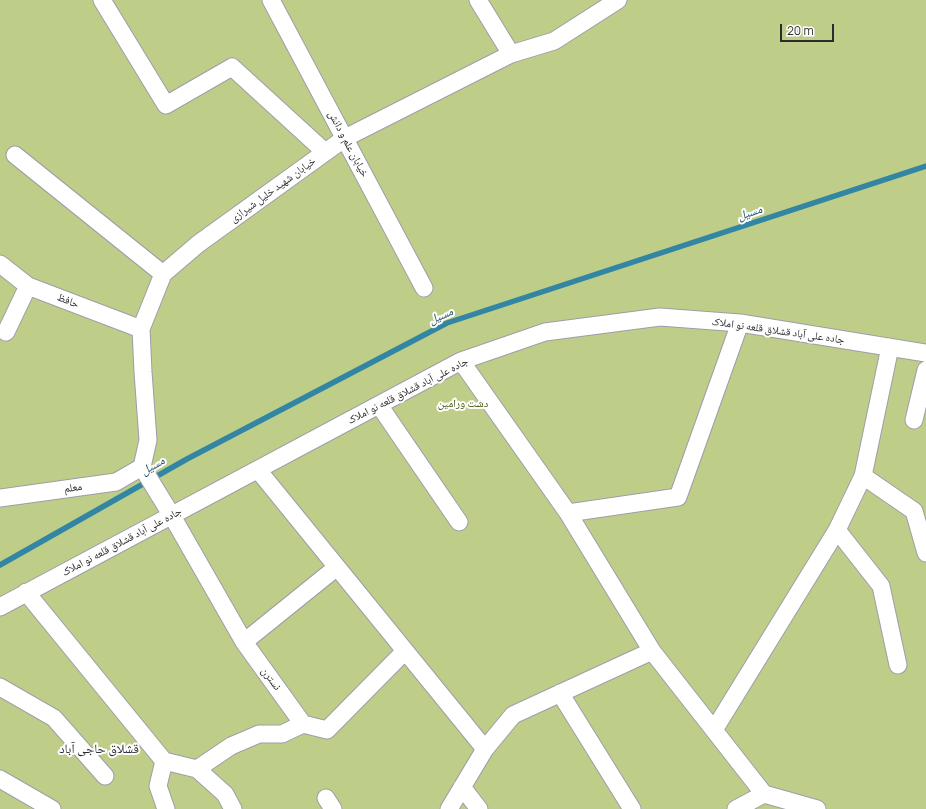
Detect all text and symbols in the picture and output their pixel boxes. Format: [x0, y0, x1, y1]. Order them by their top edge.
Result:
scale bar [782, 16, 836, 42]
text: 20 m [787, 22, 814, 39]
street label: خیابان علم و دانش [325, 109, 371, 179]
street label: خیابان شهید خلیل شیرازی [228, 154, 318, 226]
water label: مسیل [736, 202, 764, 224]
street label: حافظ [55, 291, 81, 311]
water label: مسیل [427, 305, 455, 327]
street label: جاده علی آباد قشلاق قلعه نو املاک [711, 315, 845, 347]
street label: جاده علی آباد قشلاق قلعه نو املاک [345, 355, 471, 427]
park label: دشت ورامین [438, 397, 488, 411]
water label: مسیل [139, 454, 167, 478]
street label: معلم [63, 480, 83, 496]
street label: جاده علی آباد قشلاق قلعه نو املاک [60, 505, 184, 579]
street label: نسترن [258, 665, 284, 693]
district label: قشلاق حاجی آباد [59, 741, 139, 757]

